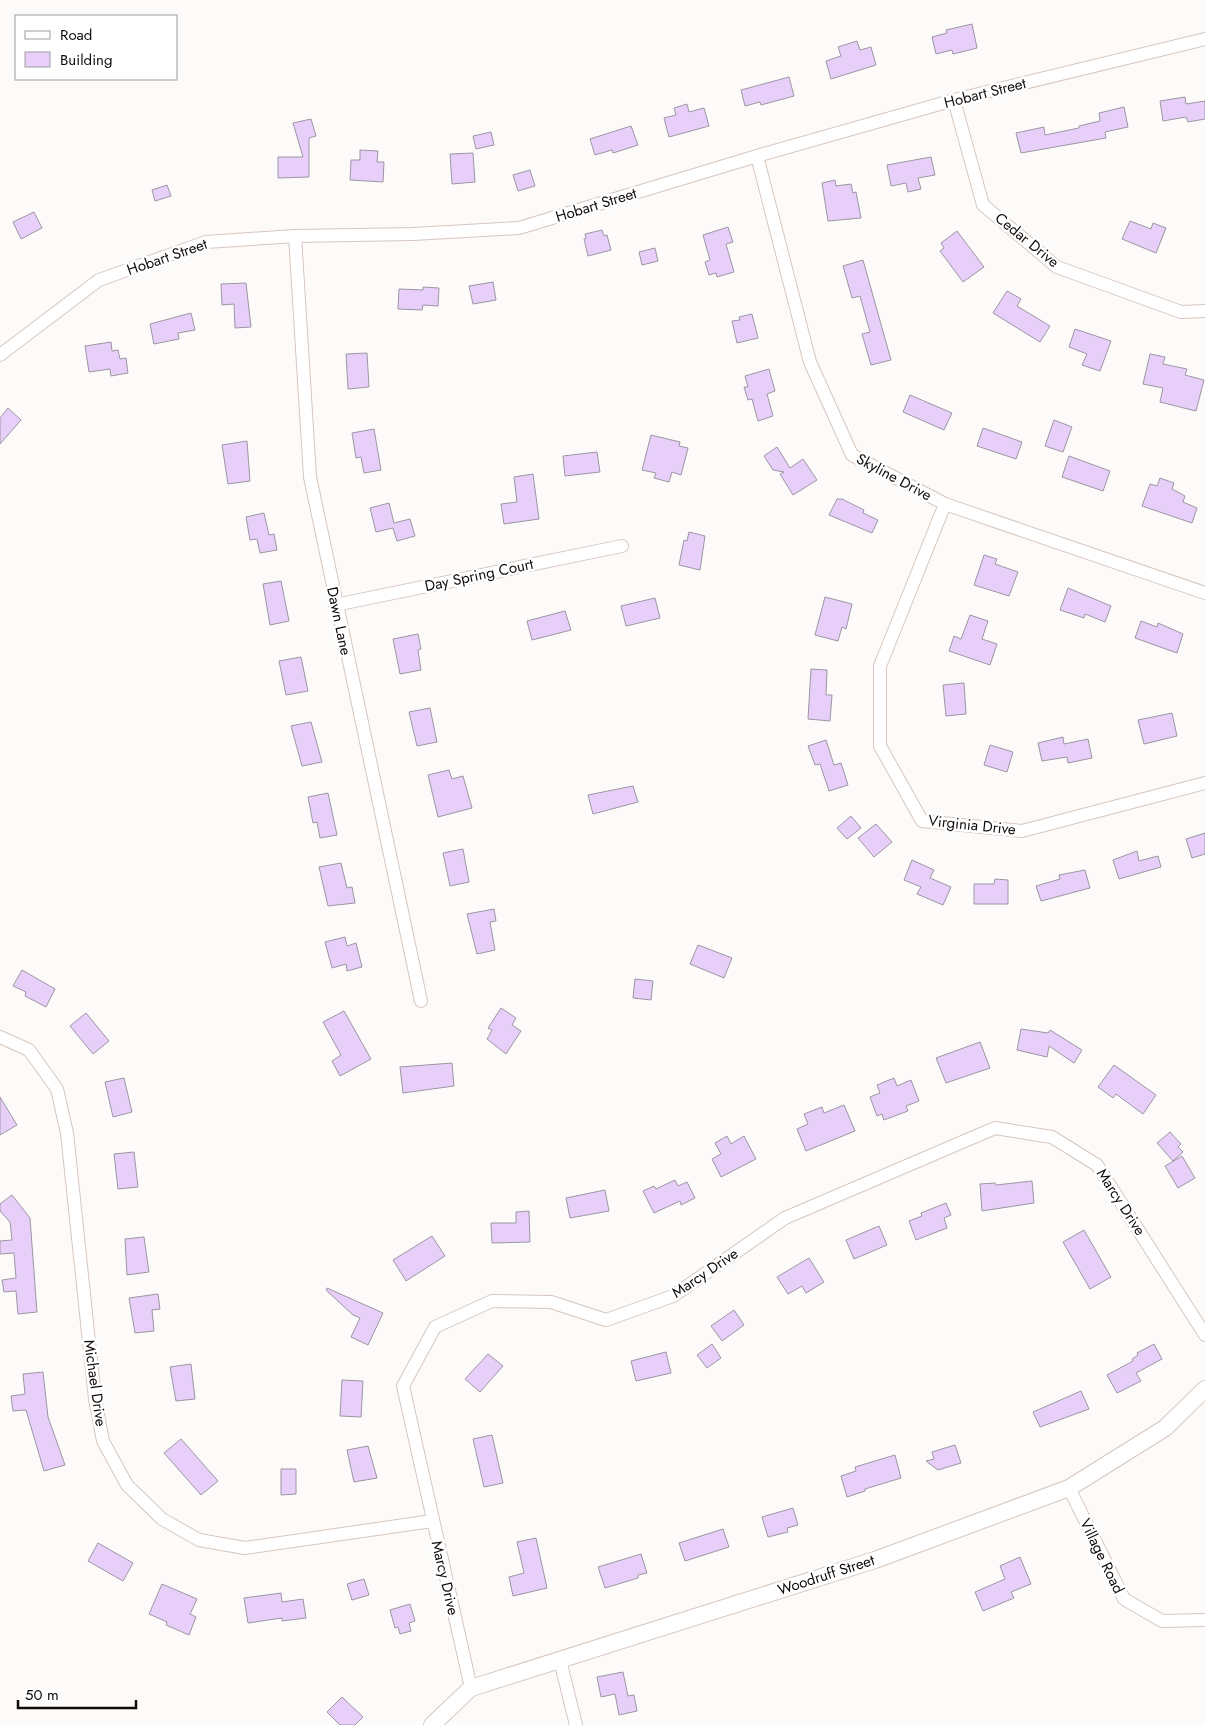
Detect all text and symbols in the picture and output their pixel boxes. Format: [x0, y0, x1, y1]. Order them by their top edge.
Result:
legend [15, 15, 178, 80]
text: Road [60, 24, 92, 46]
text: Building [60, 49, 112, 71]
street label: Hobart Street [942, 72, 1029, 114]
street label: Hobart Street [553, 182, 640, 228]
street label: Cedar Drive [990, 207, 1064, 273]
street label: Hobart Street [124, 233, 211, 281]
street label: Skyline Drive [852, 448, 936, 506]
street label: Day Spring Court [423, 553, 536, 597]
street label: Dawn Lane [321, 585, 357, 658]
street label: Virginia Drive [927, 809, 1017, 841]
street label: Marcy Drive [1091, 1164, 1151, 1240]
street label: Marcy Drive [667, 1243, 743, 1303]
street label: Michael Drive [78, 1338, 112, 1428]
street label: Village Road [1074, 1515, 1130, 1597]
street label: Marcy Drive [426, 1539, 464, 1618]
street label: Woodruff Street [775, 1549, 878, 1601]
scale bar [18, 1678, 135, 1710]
text: 50 m [25, 1684, 59, 1706]

